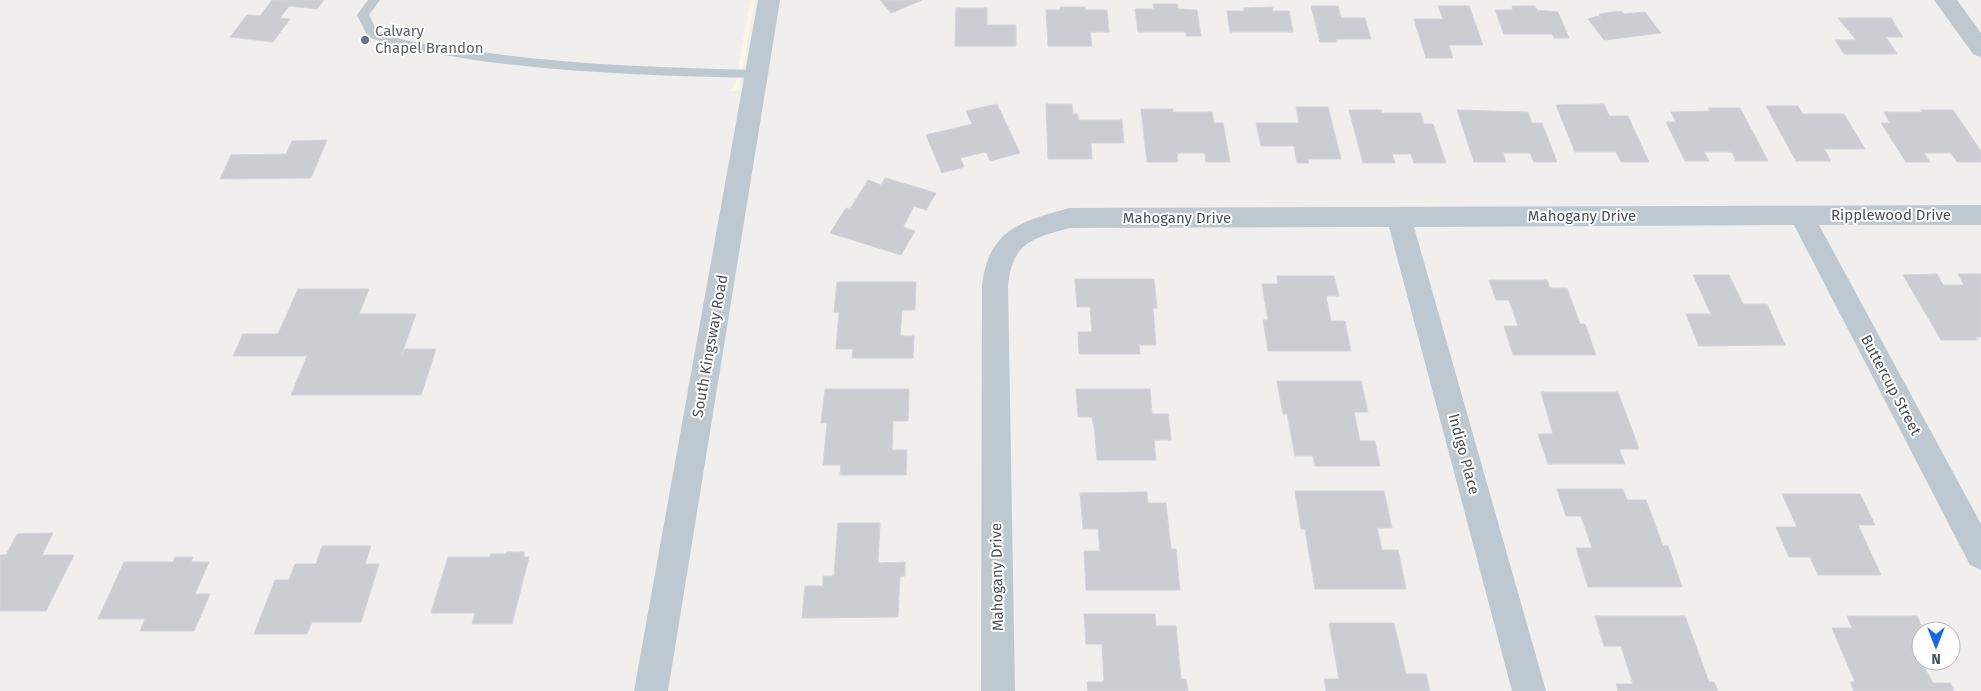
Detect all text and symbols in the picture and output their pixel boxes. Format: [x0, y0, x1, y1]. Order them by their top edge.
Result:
place label: Calvary Chapel Brandon [375, 22, 484, 57]
marker: Calvary Chapel Brandon [359, 34, 371, 46]
street label: Ripplewood Drive [1831, 206, 1951, 224]
street label: Mahogany Drive [1528, 207, 1636, 225]
street label: Mahogany Drive [1123, 209, 1231, 227]
street label: South Kingsway Road [689, 273, 731, 419]
street label: Buttercup Street [1857, 332, 1925, 439]
street label: Indigo Place [1445, 412, 1483, 496]
street label: Mahogany Drive [987, 523, 1007, 631]
north arrow [1911, 621, 1961, 671]
text: N [1931, 650, 1941, 667]

